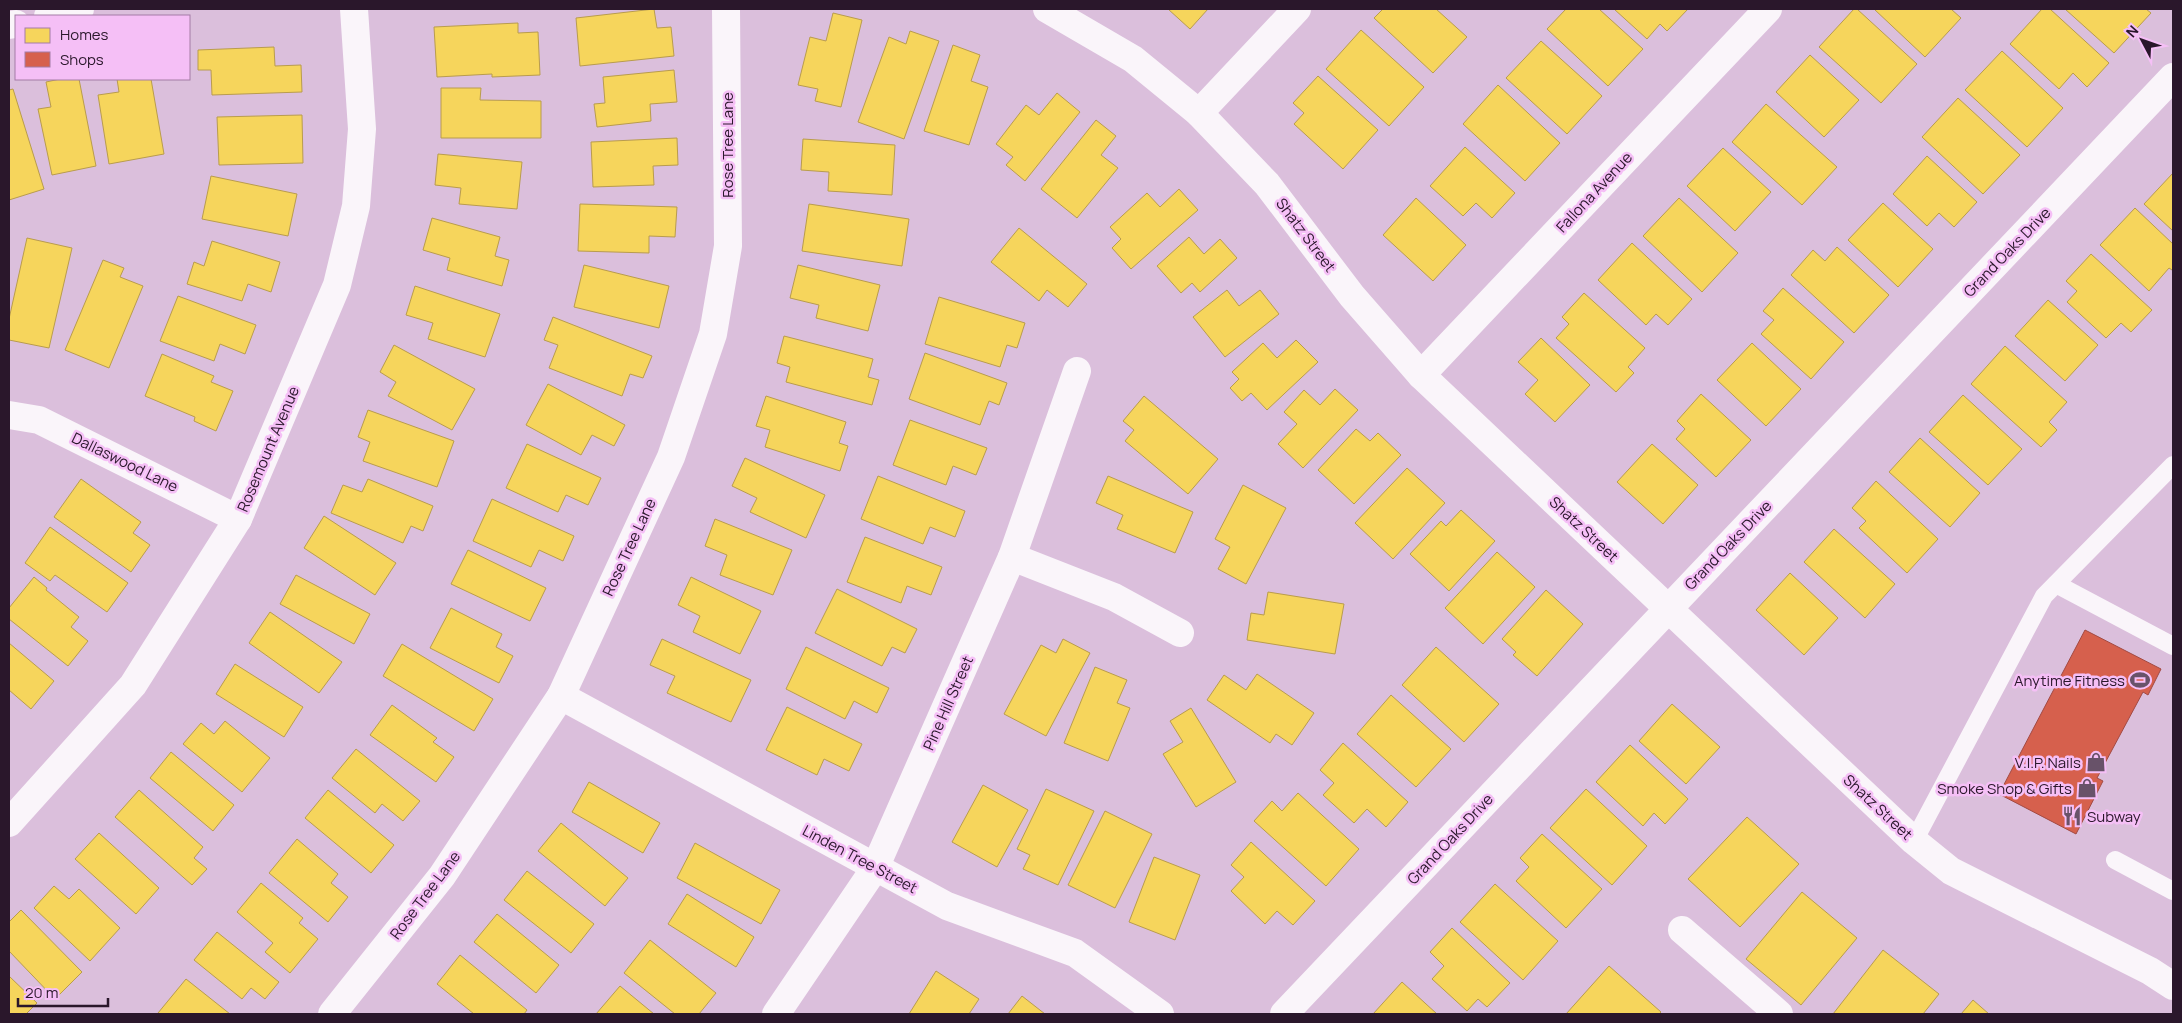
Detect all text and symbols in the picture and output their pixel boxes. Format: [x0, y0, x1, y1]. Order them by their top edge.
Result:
legend [15, 15, 190, 80]
north arrow [2117, 15, 2167, 65]
text: N [2121, 21, 2142, 41]
text: Homes [60, 24, 109, 45]
text: Shops [60, 49, 104, 70]
street label: Rose Tree Lane [717, 92, 738, 198]
street label: Fallona Avenue [1551, 147, 1637, 237]
street label: Shatz Street [1271, 194, 1341, 276]
street label: Grand Oaks Drive [1959, 202, 2055, 301]
street label: Rosemount Avenue [232, 383, 304, 515]
street label: Dallaswood Lane [68, 427, 182, 497]
street label: Shatz Street [1545, 491, 1623, 567]
street label: Rose Tree Lane [597, 495, 661, 599]
street label: Grand Oaks Drive [1680, 495, 1776, 594]
street label: Pine Hill Street [918, 653, 978, 753]
sports icon: Anytime Fitness [2129, 669, 2151, 691]
place label: Anytime Fitness [2014, 670, 2125, 691]
shop icon: V.I.P. Nails [2085, 751, 2107, 773]
place label: V.I.P. Nails [2015, 752, 2081, 773]
street label: Shatz Street [1839, 769, 1917, 845]
shop icon: Smoke Shop & Gifts [2076, 777, 2098, 799]
place label: Smoke Shop & Gifts [1937, 778, 2072, 799]
street label: Grand Oaks Drive [1402, 789, 1498, 889]
restaurant icon: Subway [2061, 805, 2083, 827]
place label: Subway [2087, 806, 2141, 827]
street label: Linden Tree Street [799, 820, 921, 898]
street label: Rose Tree Lane [385, 846, 465, 943]
scale bar [18, 976, 108, 1008]
text: 20 m [25, 982, 58, 1003]

